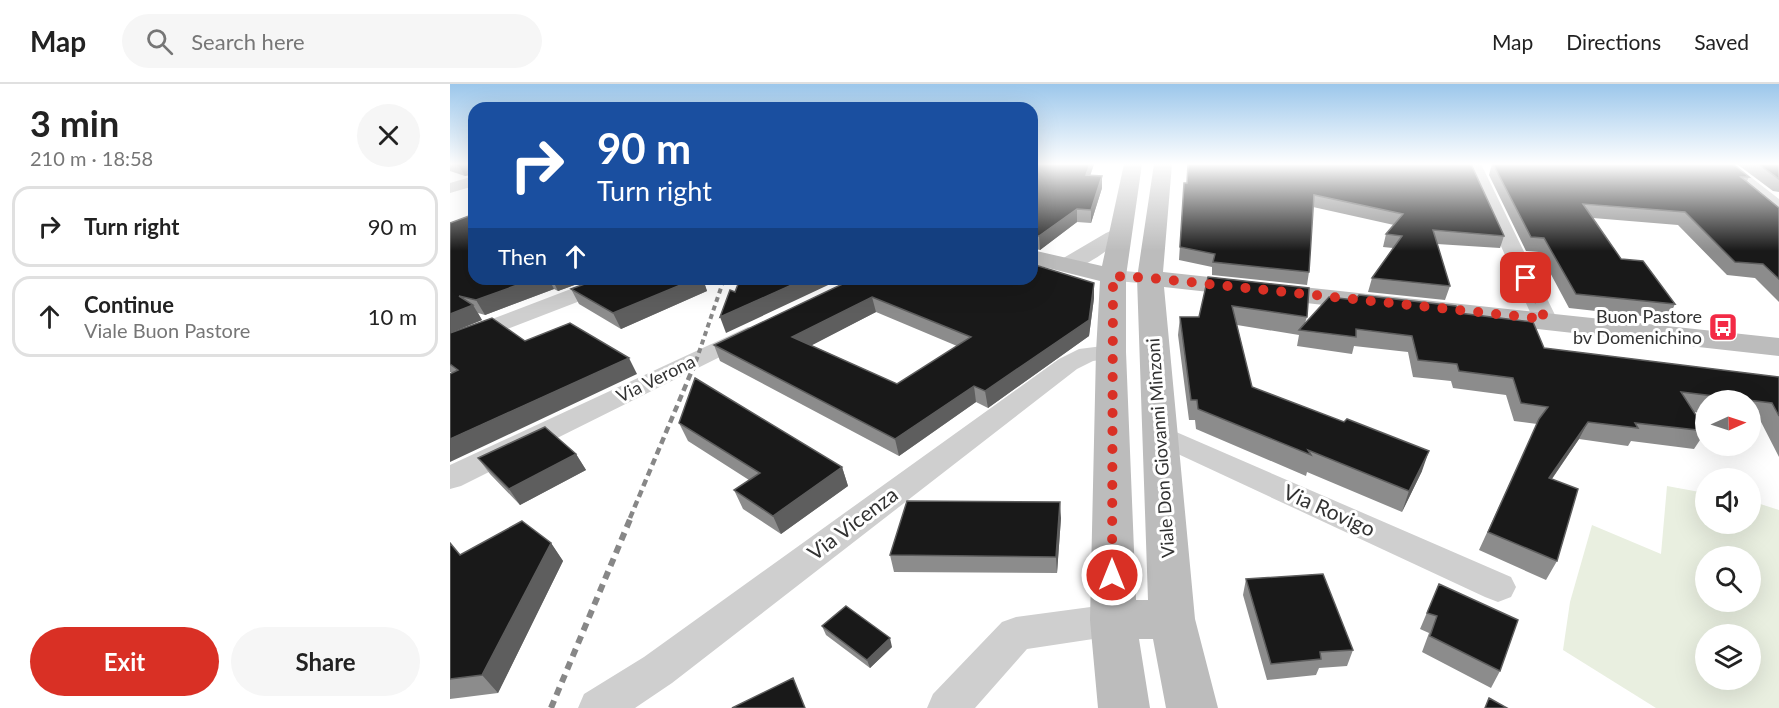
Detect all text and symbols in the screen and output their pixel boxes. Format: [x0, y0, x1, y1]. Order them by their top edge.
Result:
search box [122, 14, 542, 68]
text: Map [30, 24, 86, 58]
icon: search [143, 25, 176, 58]
text: Search here [191, 28, 305, 55]
text: Map [1492, 29, 1533, 54]
text: Directions [1566, 29, 1661, 54]
text: Saved [1694, 29, 1749, 54]
text: 3 min [30, 101, 119, 145]
button: close [357, 104, 420, 167]
text: 90 m [597, 123, 691, 173]
icon: right [498, 126, 576, 204]
text: 210 m · 18:58 [30, 146, 153, 170]
text: Turn right [597, 174, 712, 207]
icon: right [33, 210, 66, 243]
text: Turn right [84, 213, 179, 240]
text: 90 m [368, 213, 417, 240]
icon: ahead [559, 240, 592, 273]
text: Then [498, 243, 547, 270]
pin [1500, 252, 1551, 303]
icon: arrive [1509, 261, 1542, 294]
text: Continue [84, 291, 174, 318]
icon: ahead [33, 300, 66, 333]
text: 10 m [368, 303, 417, 330]
place label: Buon Pastore bv Domenichino [1573, 305, 1702, 348]
bus stop icon: Buon Pastore bv Domenichino [1707, 311, 1739, 343]
text: Viale Buon Pastore [84, 318, 250, 342]
street label: Viale Don Giovanni Minzoni [1141, 338, 1179, 559]
street label: Via Verona [612, 350, 699, 407]
north arrow [1695, 390, 1761, 456]
map controls [1695, 390, 1761, 690]
button: sound [1695, 468, 1761, 534]
street label: Via Rovigo [1280, 478, 1379, 541]
street label: Via Vicenza [802, 481, 902, 565]
position arrow [1080, 543, 1144, 607]
button: search [1695, 546, 1761, 612]
button: layers [1695, 624, 1761, 690]
button: Exit [30, 627, 219, 696]
button: Share [231, 627, 420, 696]

